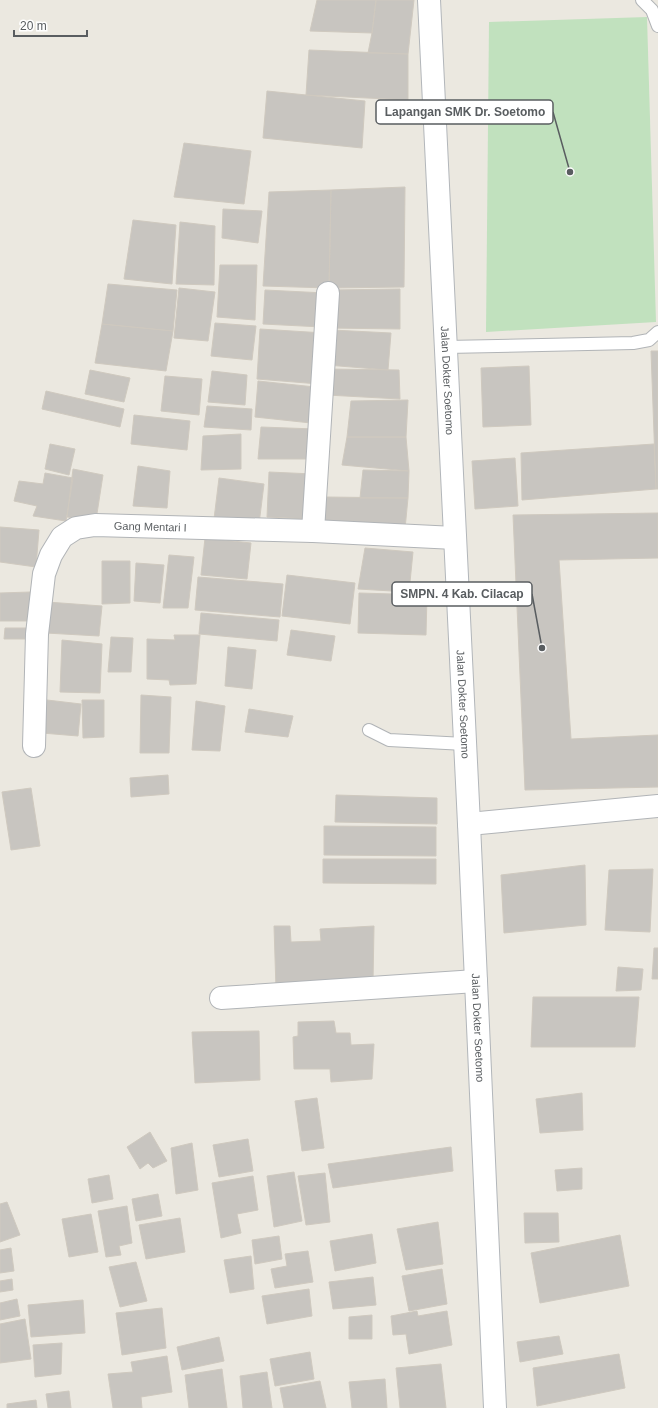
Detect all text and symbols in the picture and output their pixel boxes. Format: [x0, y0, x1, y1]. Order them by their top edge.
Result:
scale bar [14, 12, 87, 38]
text: 20 m [20, 19, 47, 33]
callout: Lapangan SMK Dr. Soetomo [376, 100, 553, 124]
text: Lapangan SMK Dr. Soetomo [385, 105, 545, 119]
street label: Jalan Dokter Soetomo [439, 326, 456, 435]
street label: Gang Mentari I [114, 520, 187, 534]
callout: SMPN. 4 Kab. Cilacap [392, 582, 532, 606]
text: SMPN. 4 Kab. Cilacap [400, 587, 524, 601]
street label: Jalan Dokter Soetomo [455, 649, 472, 759]
street label: Jalan Dokter Soetomo [470, 973, 486, 1083]

